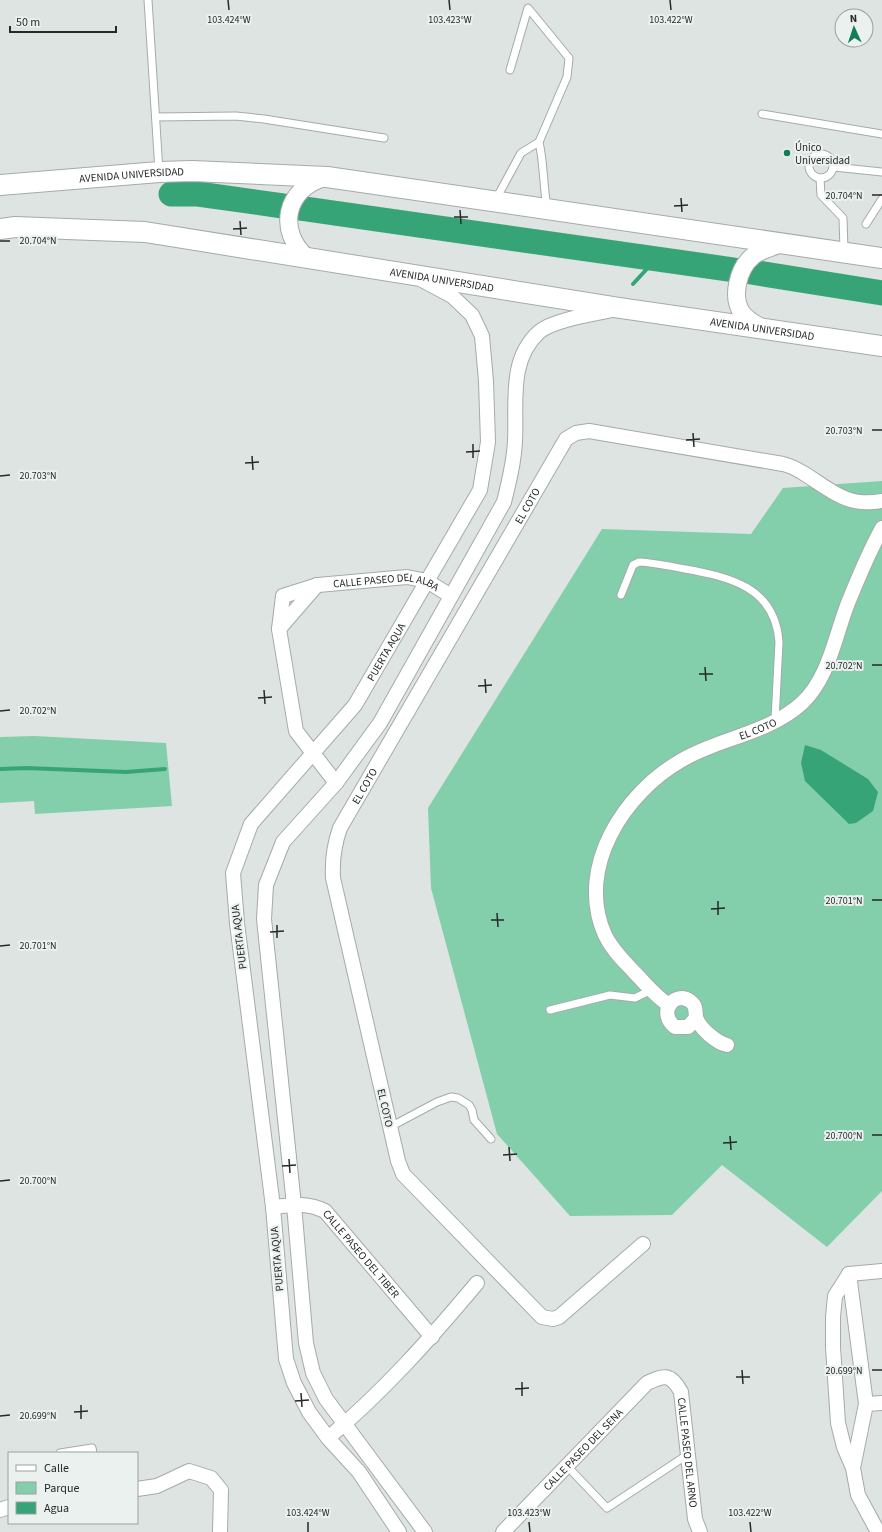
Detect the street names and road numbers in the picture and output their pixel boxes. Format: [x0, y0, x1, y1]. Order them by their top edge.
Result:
street label: AVENIDA UNIVERSIDAD [79, 164, 184, 186]
street label: AVENIDA UNIVERSIDAD [389, 264, 495, 295]
street label: AVENIDA UNIVERSIDAD [709, 314, 816, 344]
street label: EL COTO [511, 485, 544, 527]
street label: CALLE PASEO DEL ALBA [332, 569, 442, 594]
street label: PUERTA AQUA [363, 620, 409, 684]
street label: EL COTO [737, 714, 779, 743]
street label: EL COTO [348, 765, 381, 807]
street label: PUERTA AQUA [228, 904, 250, 970]
street label: EL COTO [373, 1087, 397, 1129]
street label: CALLE PASEO DEL TIBER [319, 1206, 403, 1301]
street label: PUERTA AQUA [267, 1226, 287, 1292]
street label: CALLE PASEO DEL ARNO [674, 1397, 701, 1508]
street label: CALLE PASEO DEL SENA [540, 1405, 626, 1494]

